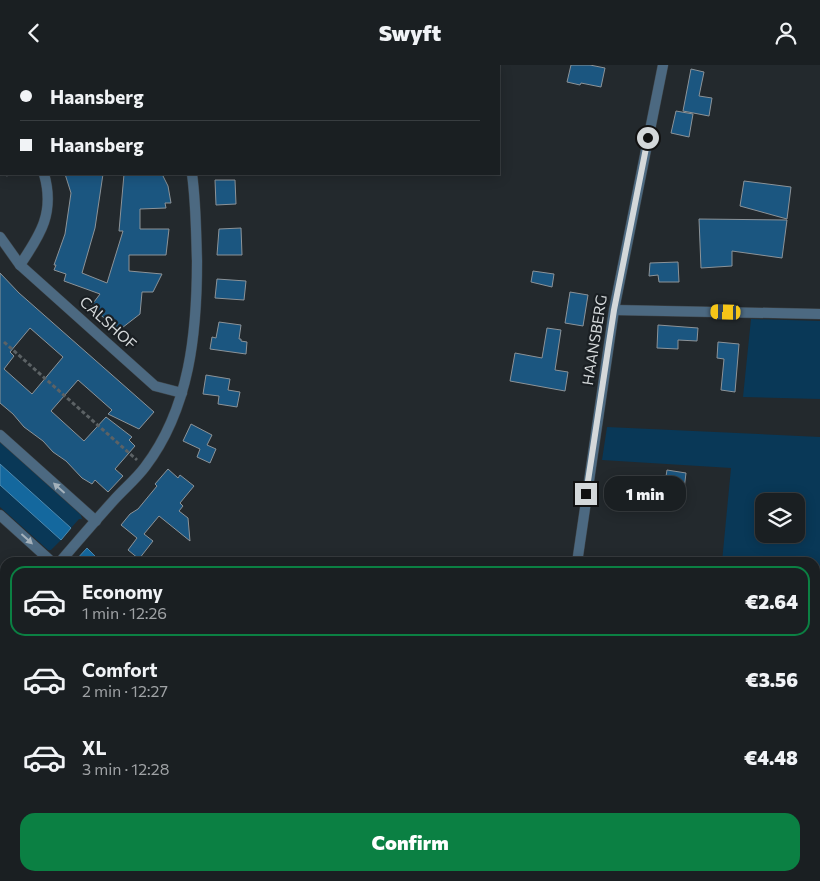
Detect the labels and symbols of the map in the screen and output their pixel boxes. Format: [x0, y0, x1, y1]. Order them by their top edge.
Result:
route start [637, 127, 659, 149]
street label: CALSHOF [77, 292, 141, 352]
street label: HAANSBERG [578, 293, 610, 386]
car [710, 304, 741, 320]
callout: 1 min [604, 477, 686, 511]
one-way arrow [54, 482, 66, 494]
route end [575, 483, 597, 505]
one-way arrow [20, 533, 32, 545]

